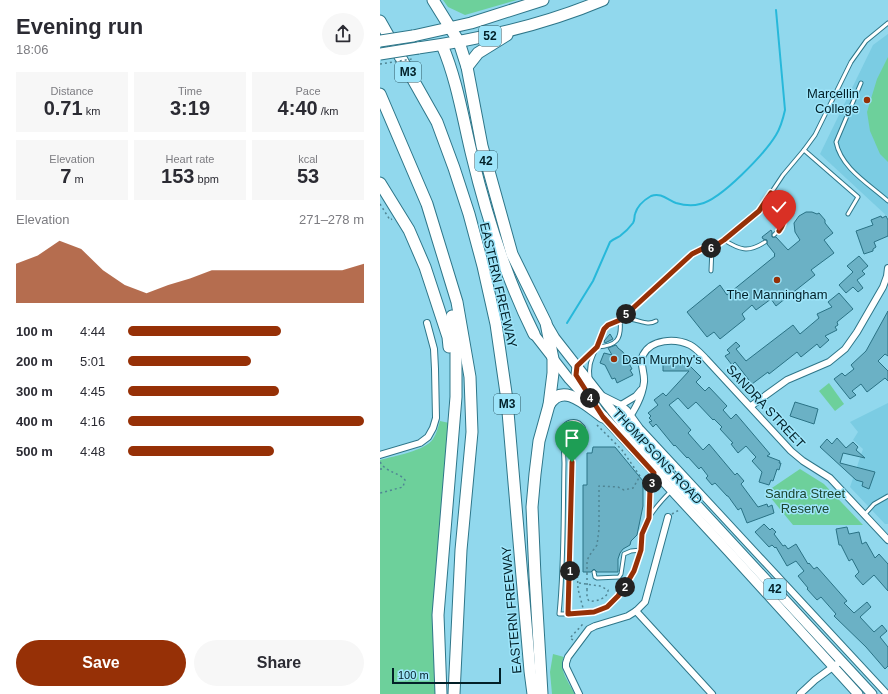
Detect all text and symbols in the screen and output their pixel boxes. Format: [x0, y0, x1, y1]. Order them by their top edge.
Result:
button: share [322, 13, 364, 55]
text: Evening run [16, 14, 143, 39]
road number: 52 [479, 26, 501, 46]
text: 18:06 [16, 42, 49, 57]
road number: M3 [395, 62, 421, 82]
text: Distance [51, 85, 93, 97]
text: Time [178, 85, 202, 97]
text: Pace [295, 85, 321, 97]
place label: Marcellin College [807, 86, 859, 116]
marker: Marcellin College [862, 95, 872, 105]
text: 0.71 [44, 97, 83, 119]
text: 3:19 [170, 97, 210, 119]
text: 4:40 [278, 97, 318, 119]
text: km [83, 105, 100, 117]
text: /km [318, 105, 338, 117]
road number: 42 [475, 151, 497, 171]
text: Elevation [49, 153, 95, 165]
text: Heart rate [166, 153, 214, 165]
text: kcal [298, 153, 318, 165]
text: 7 [60, 165, 71, 187]
text: 153 [161, 165, 194, 187]
text: 53 [297, 165, 319, 187]
text: m [71, 173, 84, 185]
text: bpm [194, 173, 219, 185]
pin [762, 190, 796, 231]
icon: check [768, 196, 790, 218]
text: Elevation [16, 212, 69, 227]
text: 271–278 m [299, 212, 364, 227]
street label: EASTERN FREEWAY [477, 221, 520, 349]
pin: 6 [701, 238, 721, 258]
text: 6 [708, 242, 714, 254]
marker: The Manningham [772, 275, 782, 285]
place label: The Manningham [726, 287, 828, 302]
pin: 5 [616, 304, 636, 324]
text: 5 [623, 308, 629, 320]
text: 100 m [16, 324, 53, 339]
text: 4:44 [80, 324, 105, 339]
place label: Dan Murphy's [622, 352, 702, 367]
text: 200 m [16, 354, 53, 369]
text: 5:01 [80, 354, 105, 369]
marker: Dan Murphy's [609, 354, 619, 364]
street label: SANDRA STREET [723, 362, 808, 451]
text: 300 m [16, 384, 53, 399]
text: 4:45 [80, 384, 105, 399]
pin: 4 [580, 388, 600, 408]
text: 4 [587, 392, 593, 404]
road number: M3 [494, 394, 520, 414]
street label: THOMPSONS ROAD [610, 406, 706, 507]
text: 400 m [16, 414, 53, 429]
text: 4:16 [80, 414, 105, 429]
pin [555, 421, 589, 462]
icon: arrive [561, 427, 583, 449]
text: 500 m [16, 444, 53, 459]
text: 4:48 [80, 444, 105, 459]
pin: 3 [642, 473, 662, 493]
text: 3 [649, 477, 655, 489]
park label: Sandra Street Reserve [765, 486, 845, 516]
street label: EASTERN FREEWAY [498, 545, 525, 674]
pin: 1 [560, 561, 580, 581]
text: 1 [567, 565, 573, 577]
pin: 2 [615, 577, 635, 597]
road number: 42 [764, 579, 786, 599]
text: 2 [622, 581, 628, 593]
button: Save [16, 640, 186, 686]
button: Share [194, 640, 364, 686]
scale bar [392, 666, 501, 685]
text: 100 m [398, 669, 429, 681]

